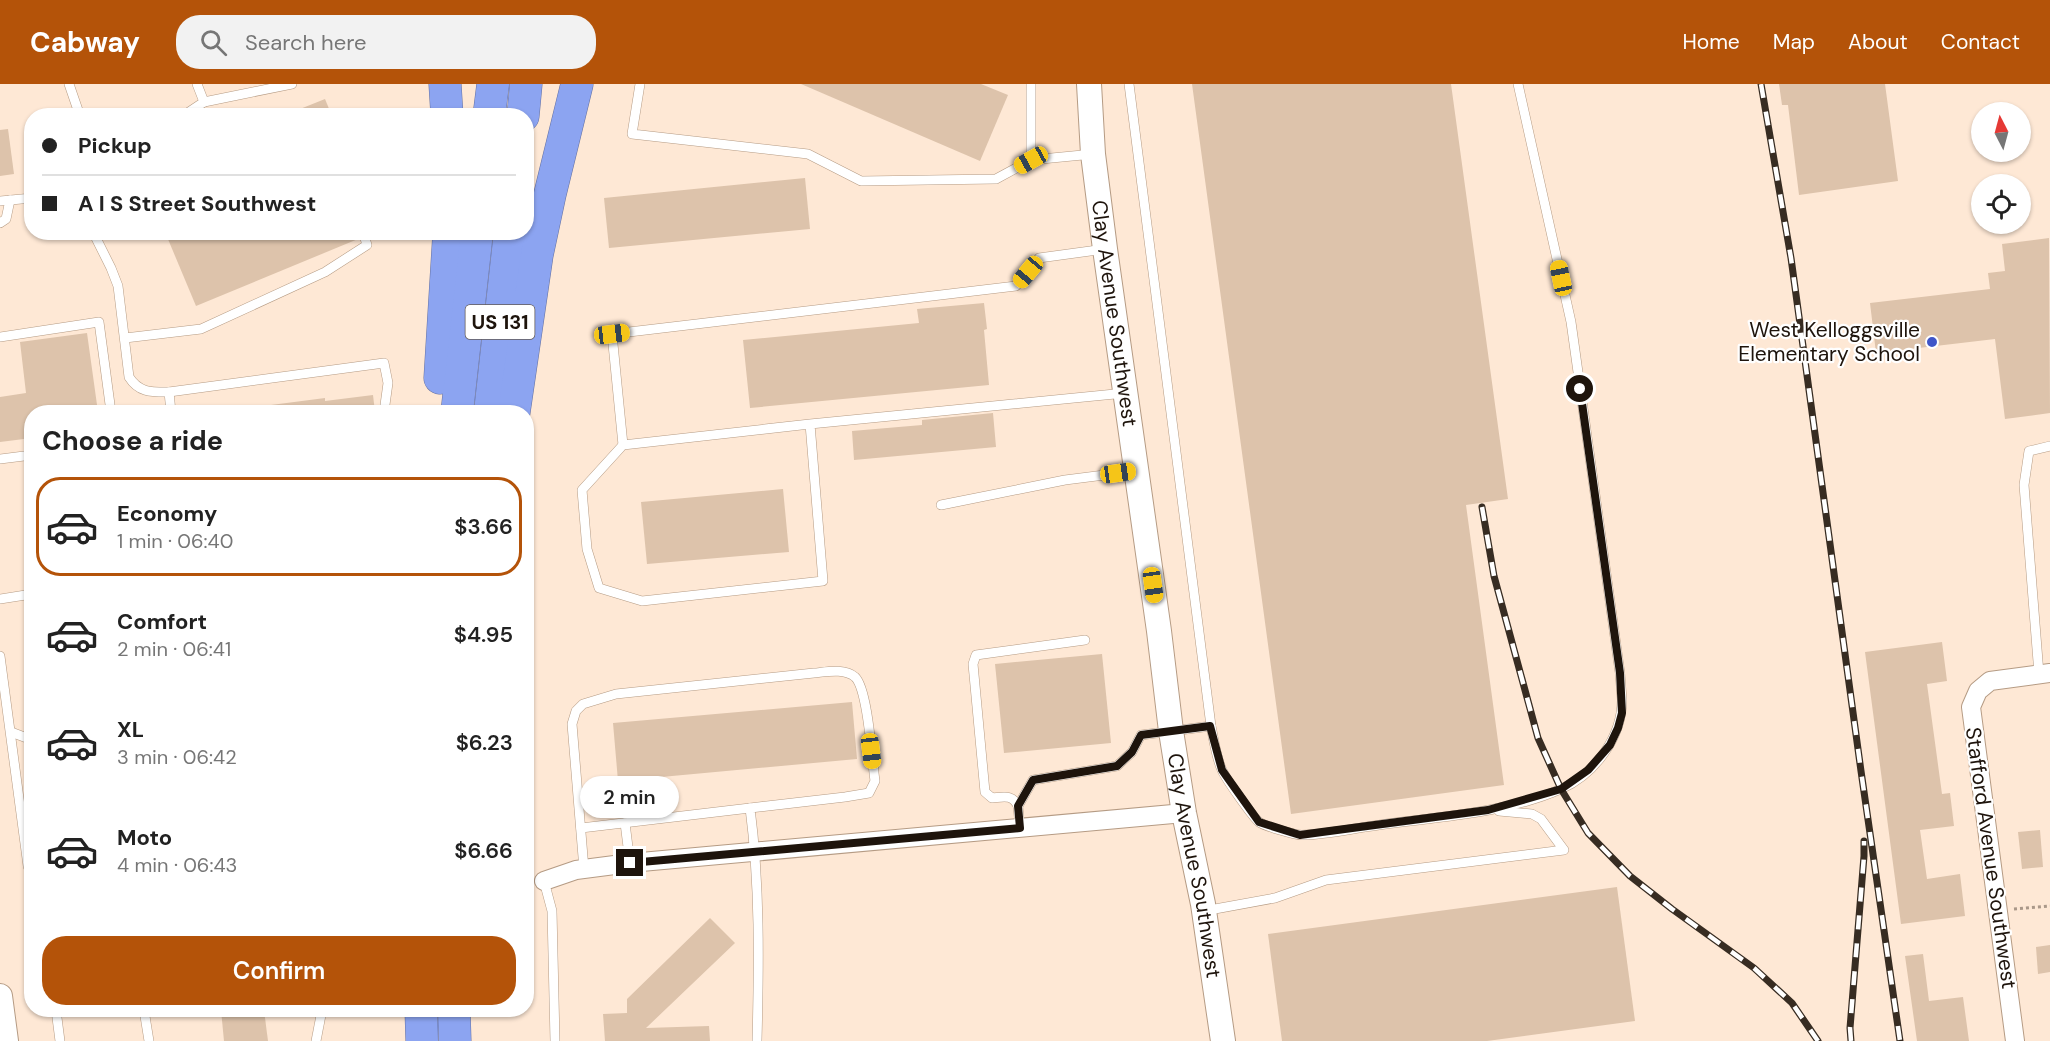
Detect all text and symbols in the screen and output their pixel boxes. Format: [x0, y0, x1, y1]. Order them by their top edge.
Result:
search box [176, 15, 596, 69]
text: Cabway [30, 24, 140, 61]
icon: search [197, 26, 230, 59]
text: Search here [245, 28, 366, 57]
text: Home [1682, 28, 1740, 56]
text: Map [1773, 28, 1815, 56]
text: About [1848, 28, 1908, 56]
text: Contact [1941, 28, 2020, 56]
north arrow [1971, 102, 2031, 162]
map controls [1971, 102, 2031, 234]
text: Pickup [78, 131, 152, 160]
car [1011, 143, 1051, 177]
button: locate [1971, 174, 2031, 234]
text: A I S Street Southwest [78, 189, 316, 218]
street label: Clay Avenue Southwest [1085, 199, 1144, 428]
car [1010, 252, 1046, 292]
car [1548, 259, 1574, 297]
road number: US 131 [466, 305, 534, 339]
place label: West Kelloggsville Elementary School [1738, 316, 1920, 368]
car [593, 323, 631, 345]
marker: West Kelloggsville Elementary School [1925, 335, 1939, 349]
route start [1566, 375, 1593, 402]
text: Choose a ride [42, 423, 223, 458]
car [1099, 462, 1137, 484]
text: Economy [117, 499, 217, 528]
icon: car [45, 500, 99, 554]
text: $3.66 [454, 512, 513, 541]
text: 1 min · 06:40 [117, 528, 233, 554]
car [1142, 566, 1164, 604]
text: Comfort [117, 607, 207, 636]
icon: car [45, 608, 99, 662]
text: $4.95 [454, 620, 513, 649]
text: 2 min · 06:41 [117, 636, 231, 662]
text: XL [117, 715, 144, 744]
icon: car [45, 716, 99, 770]
street label: Stafford Avenue Southwest [1959, 725, 2023, 991]
text: $6.23 [456, 728, 513, 757]
car [860, 732, 882, 770]
text: 3 min · 06:42 [117, 744, 237, 770]
street label: Clay Avenue Southwest [1161, 751, 1228, 980]
callout: 2 min [580, 776, 680, 818]
text: 2 min [603, 784, 656, 810]
text: Moto [117, 823, 172, 852]
icon: car [45, 824, 99, 878]
text: $6.66 [454, 836, 513, 865]
route end [616, 849, 643, 876]
text: 4 min · 06:43 [117, 852, 237, 878]
button: Confirm [42, 936, 516, 1005]

